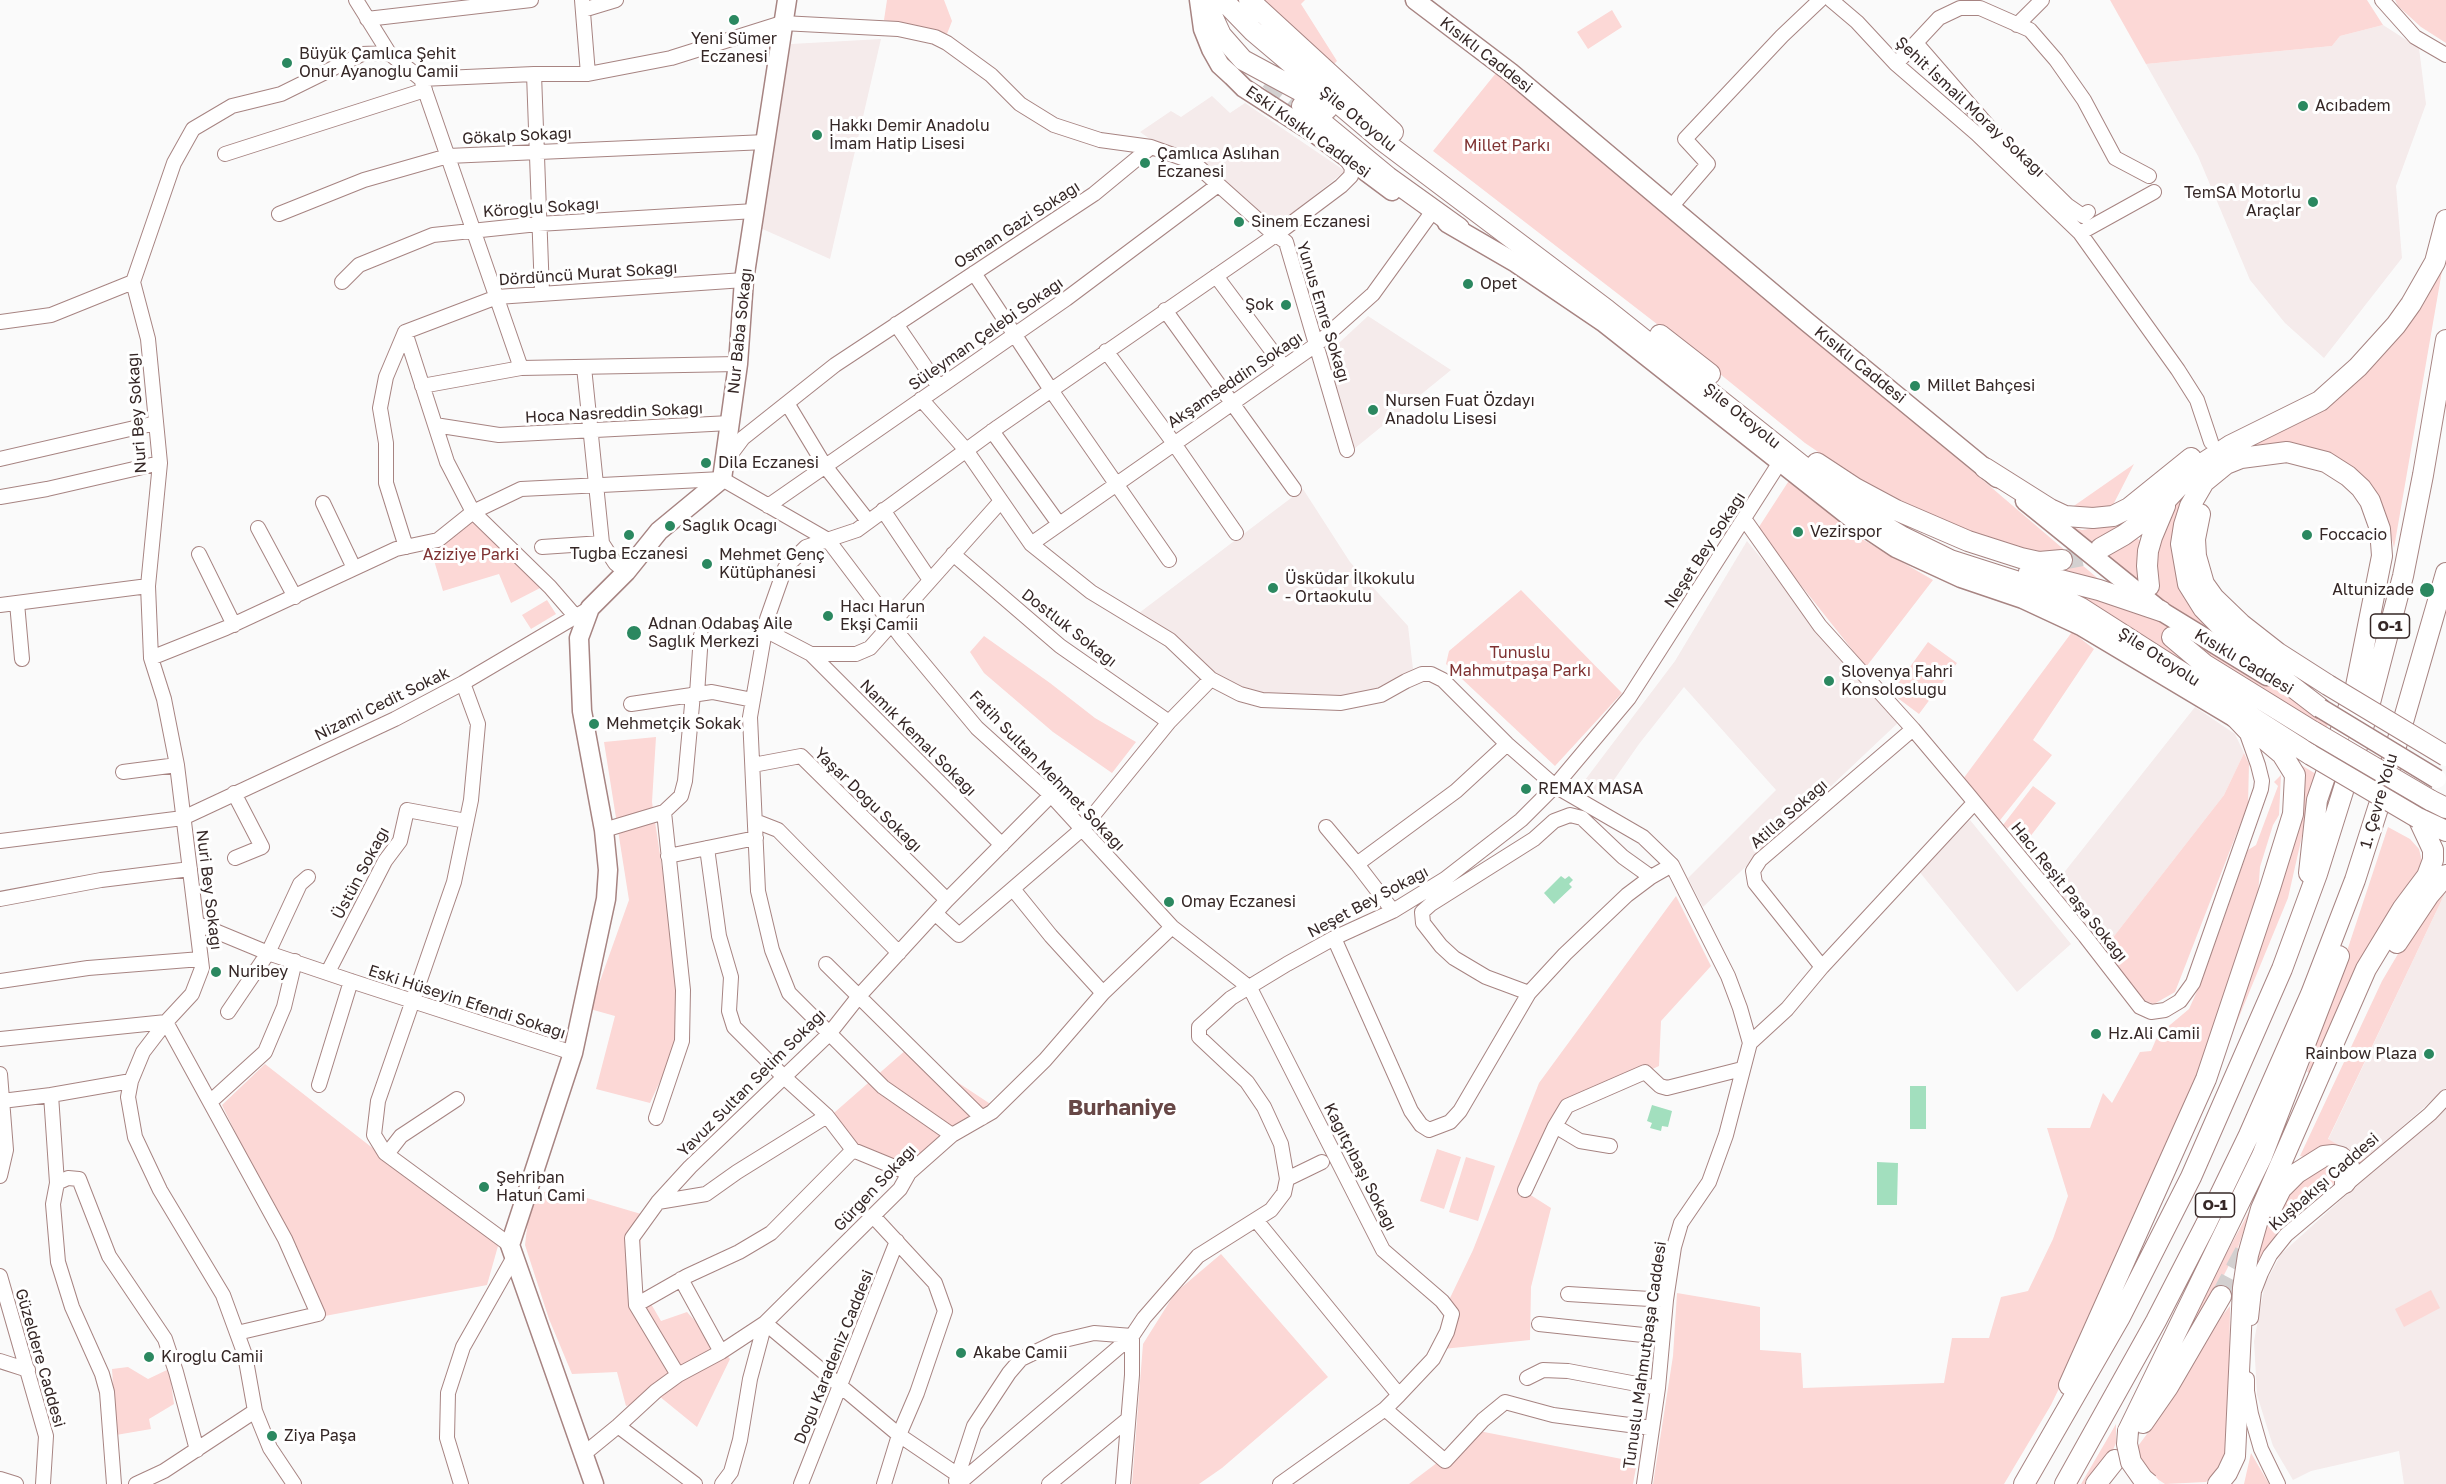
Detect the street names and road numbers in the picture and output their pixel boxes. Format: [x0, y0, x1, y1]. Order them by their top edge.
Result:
street label: Kısıklı Caddesi [1436, 13, 1536, 97]
street label: Şehit İsmail Moray Sokağı [1891, 33, 2049, 181]
street label: Eski Kısıklı Caddesi [1242, 82, 1374, 182]
street label: Şile Otoyolu [1316, 82, 1400, 156]
street label: Gökalp Sokağı [462, 124, 572, 148]
street label: Osman Gazi Sokağı [951, 177, 1083, 273]
street label: Köroğlu Sokağı [482, 194, 600, 222]
street label: Yunus Emre Sokağı [1292, 239, 1354, 385]
street label: Dördüncü Murat Sokağı [498, 258, 678, 290]
street label: Nur Baba Sokağı [724, 267, 756, 395]
street label: Süleyman Çelebi Sokağı [905, 273, 1067, 395]
street label: Kısıklı Caddesi [1810, 322, 1910, 408]
street label: Akşamseddin Sokağı [1164, 328, 1306, 432]
street label: Nuri Bey Sokağı [123, 352, 151, 474]
street label: Şile Otoyolu [1700, 379, 1784, 453]
street label: Hoca Nasreddin Sokağı [524, 399, 704, 427]
street label: Neşet Bey Sokağı [1660, 489, 1750, 611]
street label: Dostluk Sokağı [1018, 585, 1120, 671]
road number: O-1 [2370, 614, 2410, 638]
street label: Şile Otoyolu [2115, 624, 2203, 690]
street label: Kısıklı Caddesi [2191, 625, 2297, 699]
street label: Nizami Cedit Sokak [311, 663, 453, 745]
street label: Namık Kemal Sokağı [856, 676, 980, 800]
street label: Fatih Sultan Mehmet Sokağı [965, 687, 1129, 855]
street label: Yaşar Doğu Sokağı [810, 744, 926, 856]
street label: 1. Çevre Yolu [2356, 751, 2402, 851]
street label: Atilla Sokağı [1746, 775, 1832, 853]
street label: Hacı Reşit Paşa Sokağı [2007, 818, 2131, 966]
street label: Üstün Sokağı [329, 823, 393, 923]
street label: Nuri Bey Sokağı [192, 829, 226, 951]
street label: Neşet Bey Sokağı [1304, 862, 1432, 942]
street label: Eski Hüseyin Efendi Sokağı [366, 961, 568, 1043]
street label: Yavuz Sultan Selim Sokağı [674, 1005, 830, 1161]
street label: Kağıtçıbaşı Sokağı [1319, 1100, 1401, 1234]
street label: Kuşbakışı Caddesi [2265, 1129, 2383, 1235]
street label: Gürgen Sokağı [830, 1141, 920, 1235]
road number: O-1 [2196, 1193, 2234, 1217]
street label: Tunuslu Mahmutpaşa Caddesi [1619, 1240, 1671, 1470]
street label: Doğu Karadeniz Caddesi [790, 1267, 878, 1447]
street label: Güzeldere Caddesi [11, 1286, 69, 1430]

